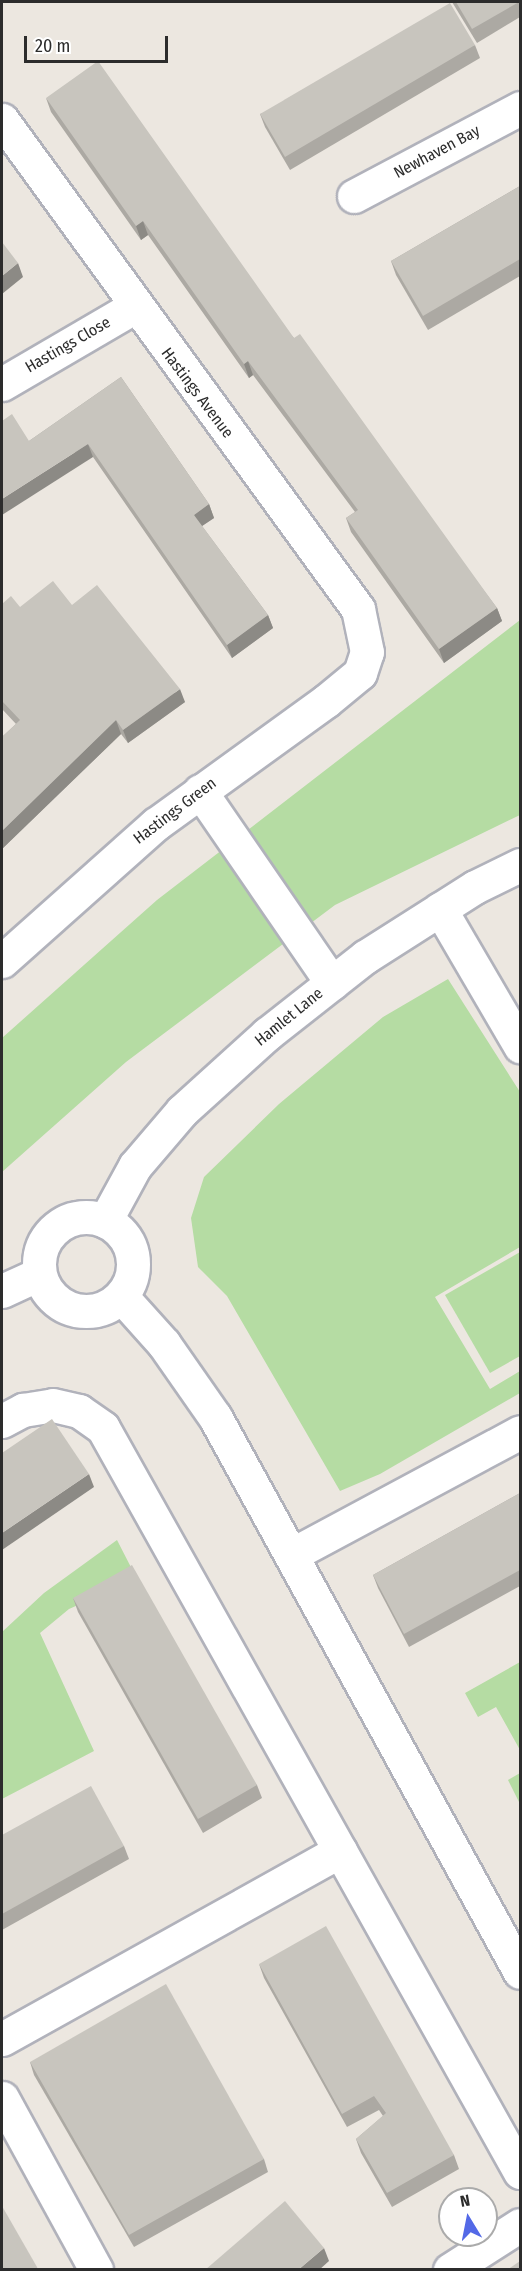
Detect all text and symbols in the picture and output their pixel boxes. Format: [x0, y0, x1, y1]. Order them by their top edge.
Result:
scale bar [27, 24, 171, 62]
text: 20 m [35, 35, 70, 57]
street label: Newhaven Bay [391, 121, 483, 183]
street label: Hastings Close [22, 313, 114, 377]
street label: Hastings Avenue [157, 344, 237, 442]
street label: Hastings Green [130, 774, 220, 848]
street label: Hamlet Lane [251, 984, 327, 1050]
north arrow [438, 2187, 498, 2247]
text: N [459, 2191, 472, 2211]

